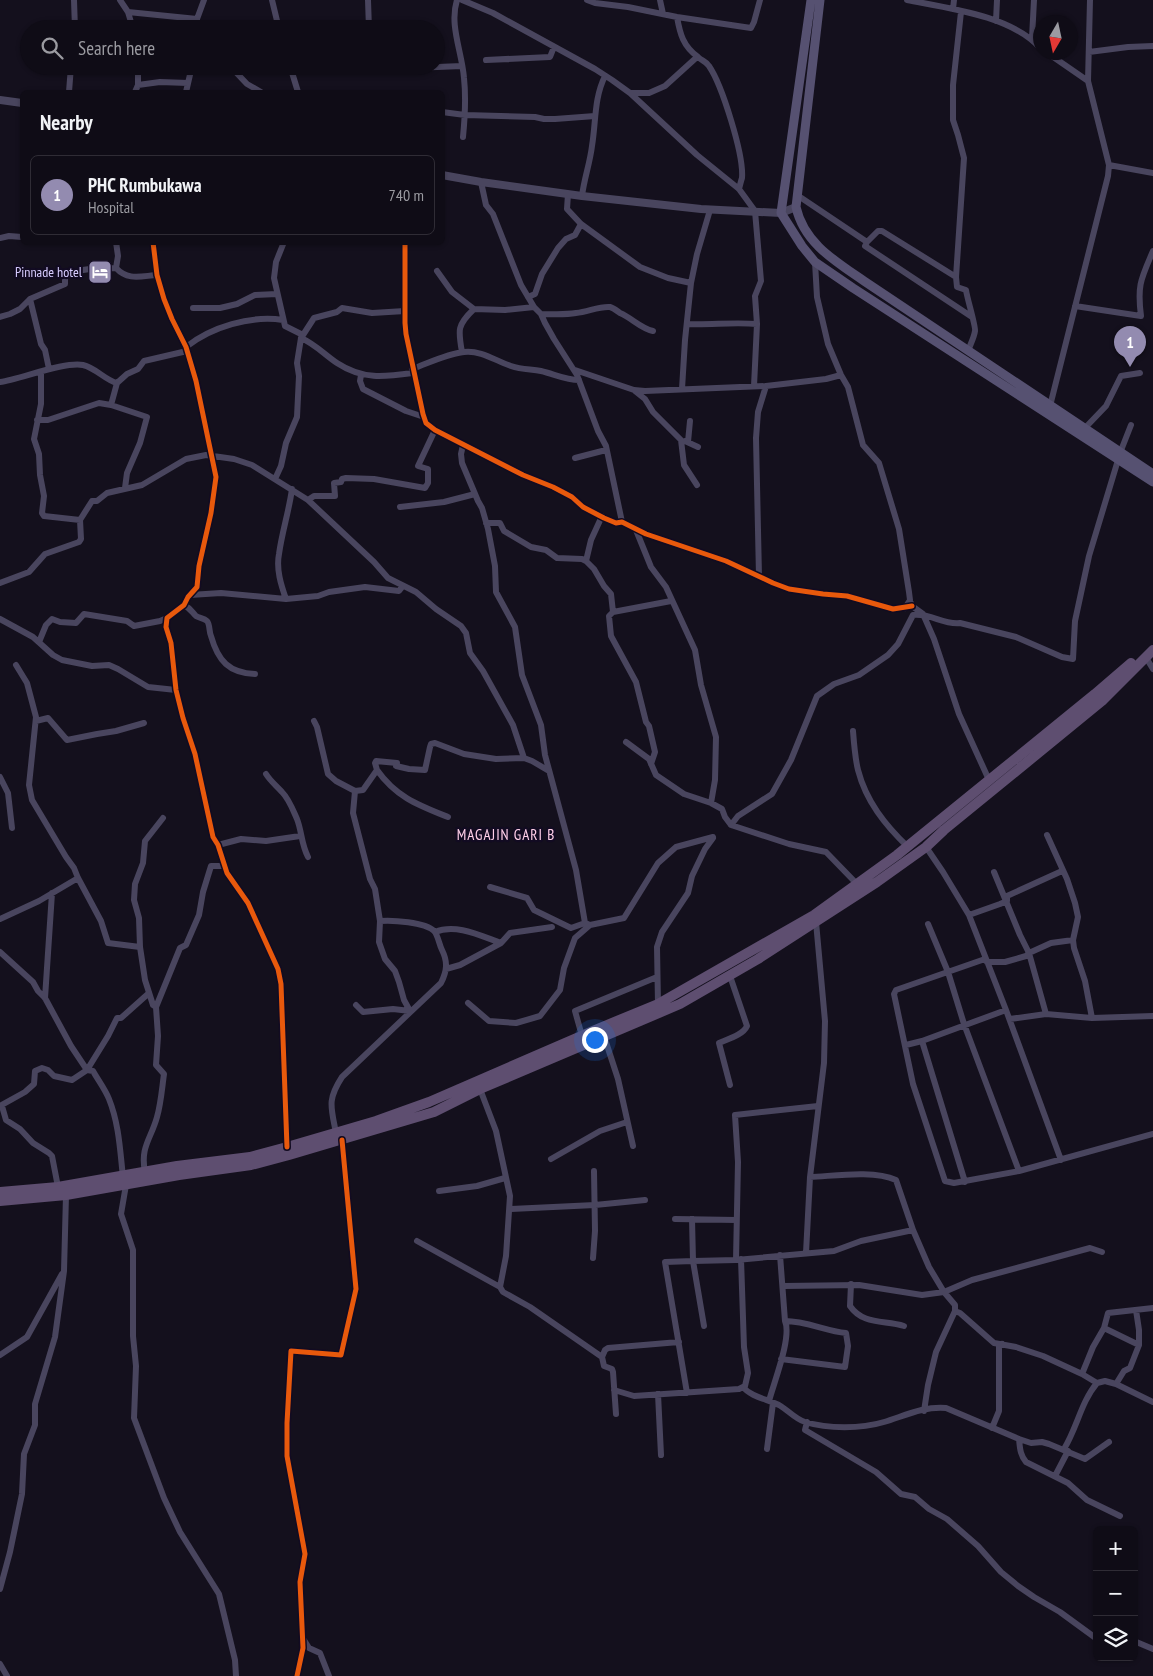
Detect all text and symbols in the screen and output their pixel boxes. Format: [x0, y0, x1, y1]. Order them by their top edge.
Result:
north arrow [1033, 15, 1078, 60]
search box [20, 20, 445, 75]
icon: search [38, 34, 66, 62]
text: Search here [78, 36, 155, 60]
text: Nearby [40, 109, 93, 136]
text: PHC Rumbukawa [88, 173, 202, 197]
text: 1 [53, 185, 61, 205]
text: 740 m [389, 185, 424, 205]
text: Hospital [88, 197, 134, 217]
hotel icon: Pinnade hotel [87, 259, 113, 285]
place label: Pinnade hotel [15, 263, 83, 281]
pin: 1 [1114, 326, 1146, 367]
district label: MAGAJIN GARI B [457, 825, 555, 844]
your location [582, 1027, 608, 1053]
map controls [1093, 1526, 1138, 1661]
button: + [1093, 1526, 1138, 1571]
button: − [1093, 1571, 1138, 1616]
button: layers [1093, 1616, 1138, 1661]

